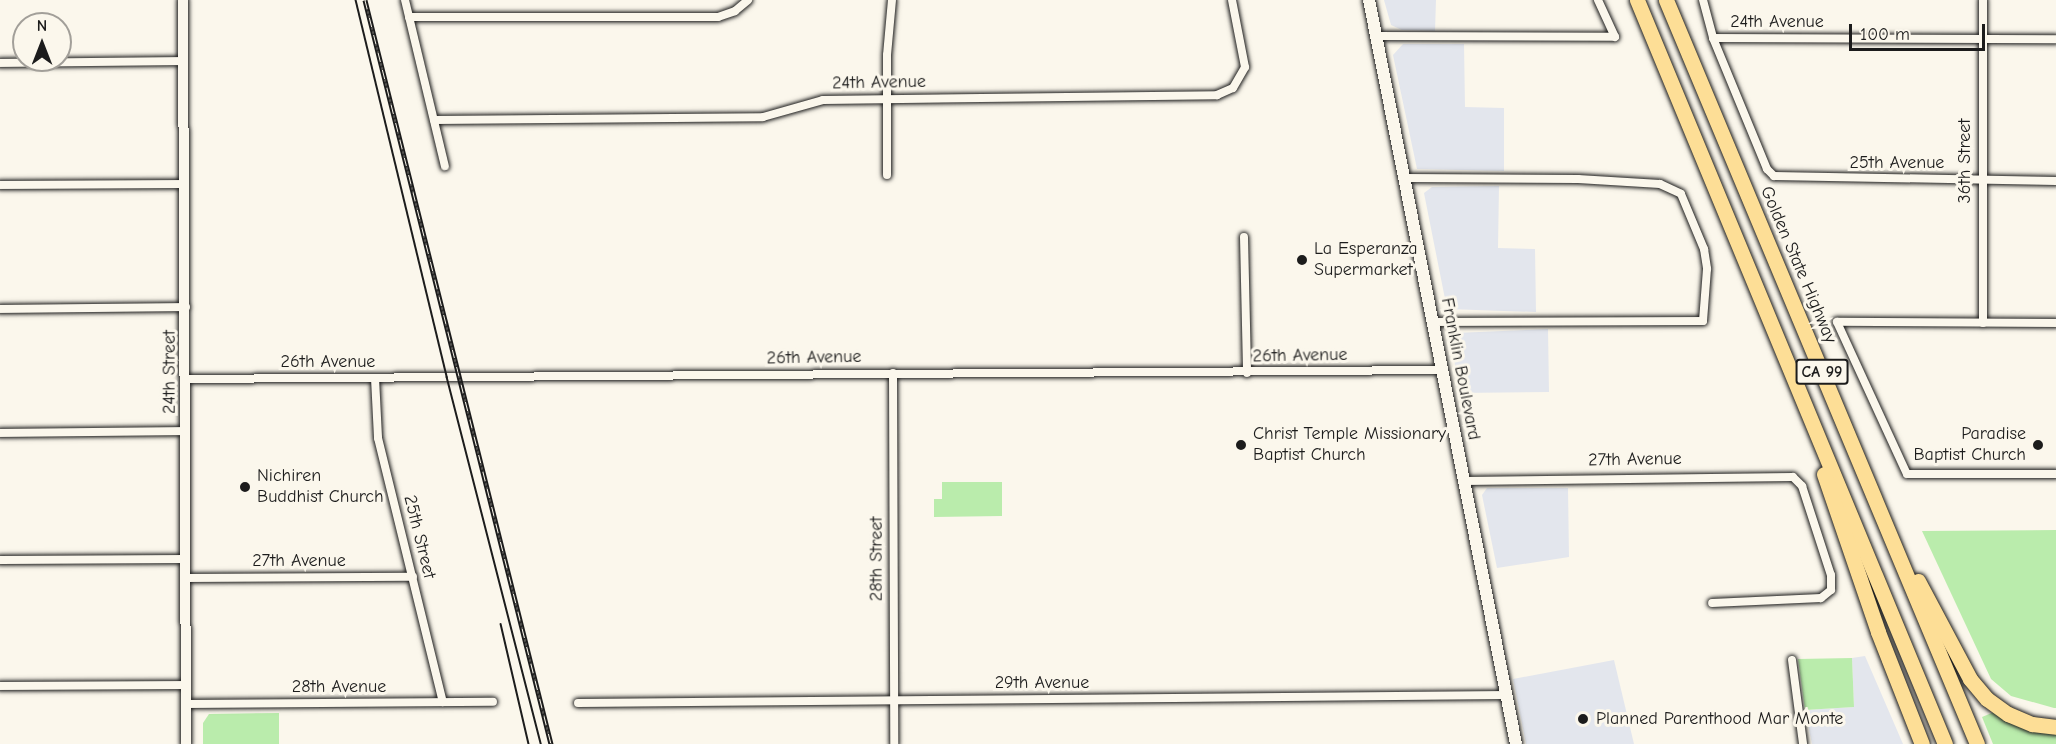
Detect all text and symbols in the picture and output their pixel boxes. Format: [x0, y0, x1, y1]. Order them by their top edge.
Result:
street label: 24th Avenue [1730, 11, 1824, 33]
north arrow [12, 12, 72, 72]
scale bar [1852, 12, 1988, 50]
text: N [37, 17, 47, 35]
text: 100 m [1860, 24, 1910, 45]
street label: 24th Avenue [832, 71, 926, 95]
street label: 36th Street [1954, 119, 1976, 203]
street label: 25th Avenue [1850, 152, 1944, 174]
street label: Golden State Highway [1755, 183, 1841, 347]
place label: La Esperanza Supermarket [1314, 239, 1418, 282]
marker: La Esperanza Supermarket [1295, 253, 1309, 267]
street label: Franklin Boulevard [1436, 296, 1484, 442]
street label: 24th Street [159, 330, 181, 414]
street label: 26th Avenue [1252, 344, 1348, 368]
street label: 26th Avenue [766, 346, 862, 370]
street label: 26th Avenue [281, 351, 375, 373]
road number: CA 99 [1795, 359, 1849, 385]
place label: Christ Temple Missionary Baptist Church [1253, 424, 1446, 466]
place label: Paradise Baptist Church [1913, 424, 2026, 466]
marker: Christ Temple Missionary Baptist Church [1234, 438, 1248, 452]
marker: Paradise Baptist Church [2031, 438, 2045, 452]
street label: 27th Avenue [1588, 448, 1682, 472]
place label: Nichiren Buddhist Church [257, 466, 384, 508]
marker: Nichiren Buddhist Church [238, 480, 252, 494]
street label: 25th Street [398, 493, 440, 581]
street label: 28th Street [866, 517, 888, 601]
street label: 27th Avenue [252, 550, 346, 572]
street label: 29th Avenue [995, 672, 1089, 694]
street label: 28th Avenue [292, 676, 386, 698]
place label: Planned Parenthood Mar Monte [1596, 708, 1843, 730]
marker: Planned Parenthood Mar Monte [1574, 710, 1592, 728]

